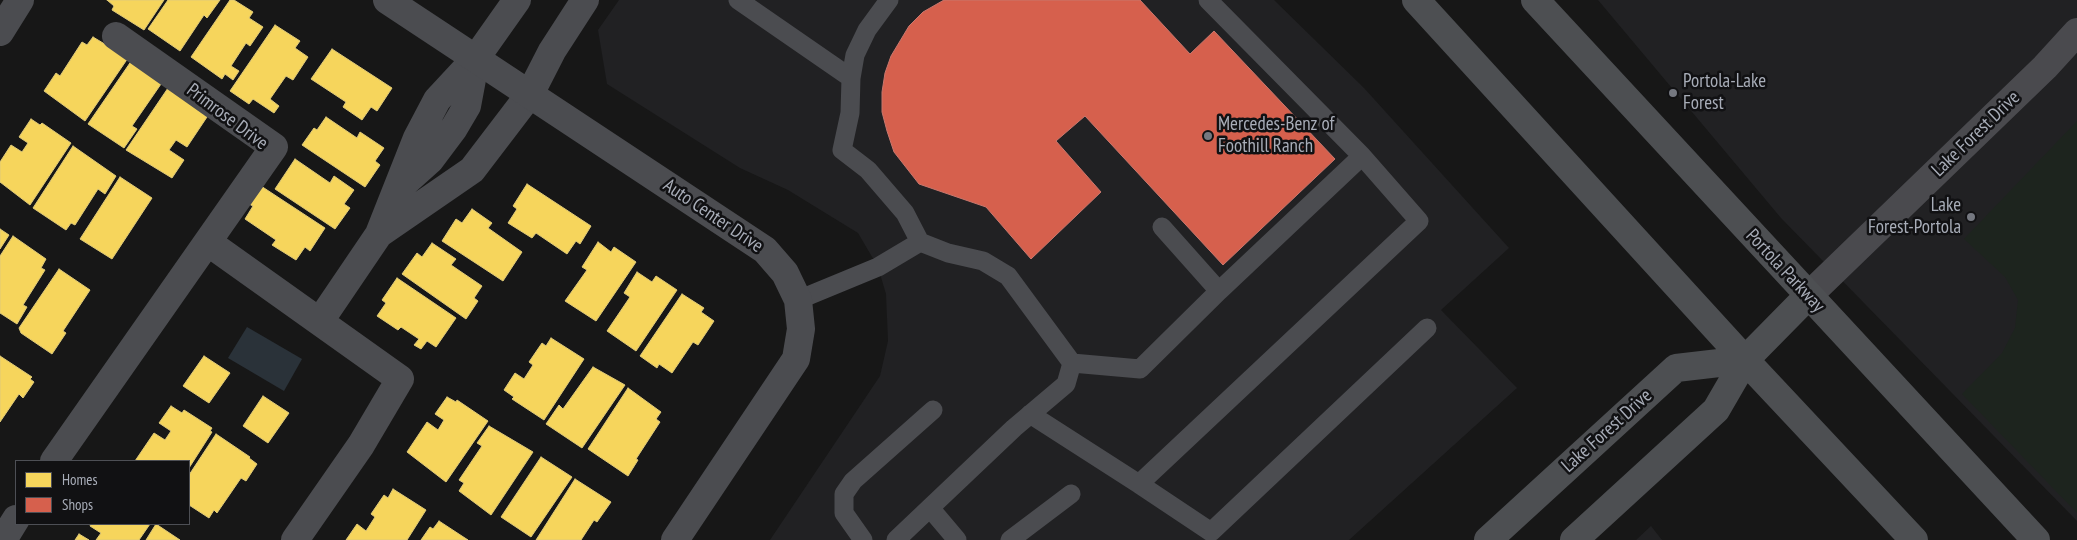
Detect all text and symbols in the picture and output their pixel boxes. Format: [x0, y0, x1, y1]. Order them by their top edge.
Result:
place label: Portola-Lake Forest [1683, 71, 1766, 115]
street label: Primrose Drive [182, 79, 272, 155]
street label: Lake Forest Drive [1927, 86, 2025, 182]
marker: Portola-Lake Forest [1667, 87, 1679, 99]
place label: Mercedes-Benz of Foothill Ranch [1218, 114, 1334, 158]
marker: Mercedes-Benz of Foothill Ranch [1202, 130, 1214, 142]
street label: Auto Center Drive [659, 174, 767, 258]
place label: Lake Forest-Portola [1868, 195, 1961, 239]
marker: Lake Forest-Portola [1965, 211, 1977, 223]
street label: Portola Parkway [1741, 225, 1829, 317]
street label: Lake Forest Drive [1557, 385, 1657, 477]
legend [15, 460, 190, 525]
text: Homes [62, 470, 98, 489]
text: Shops [62, 495, 93, 514]

